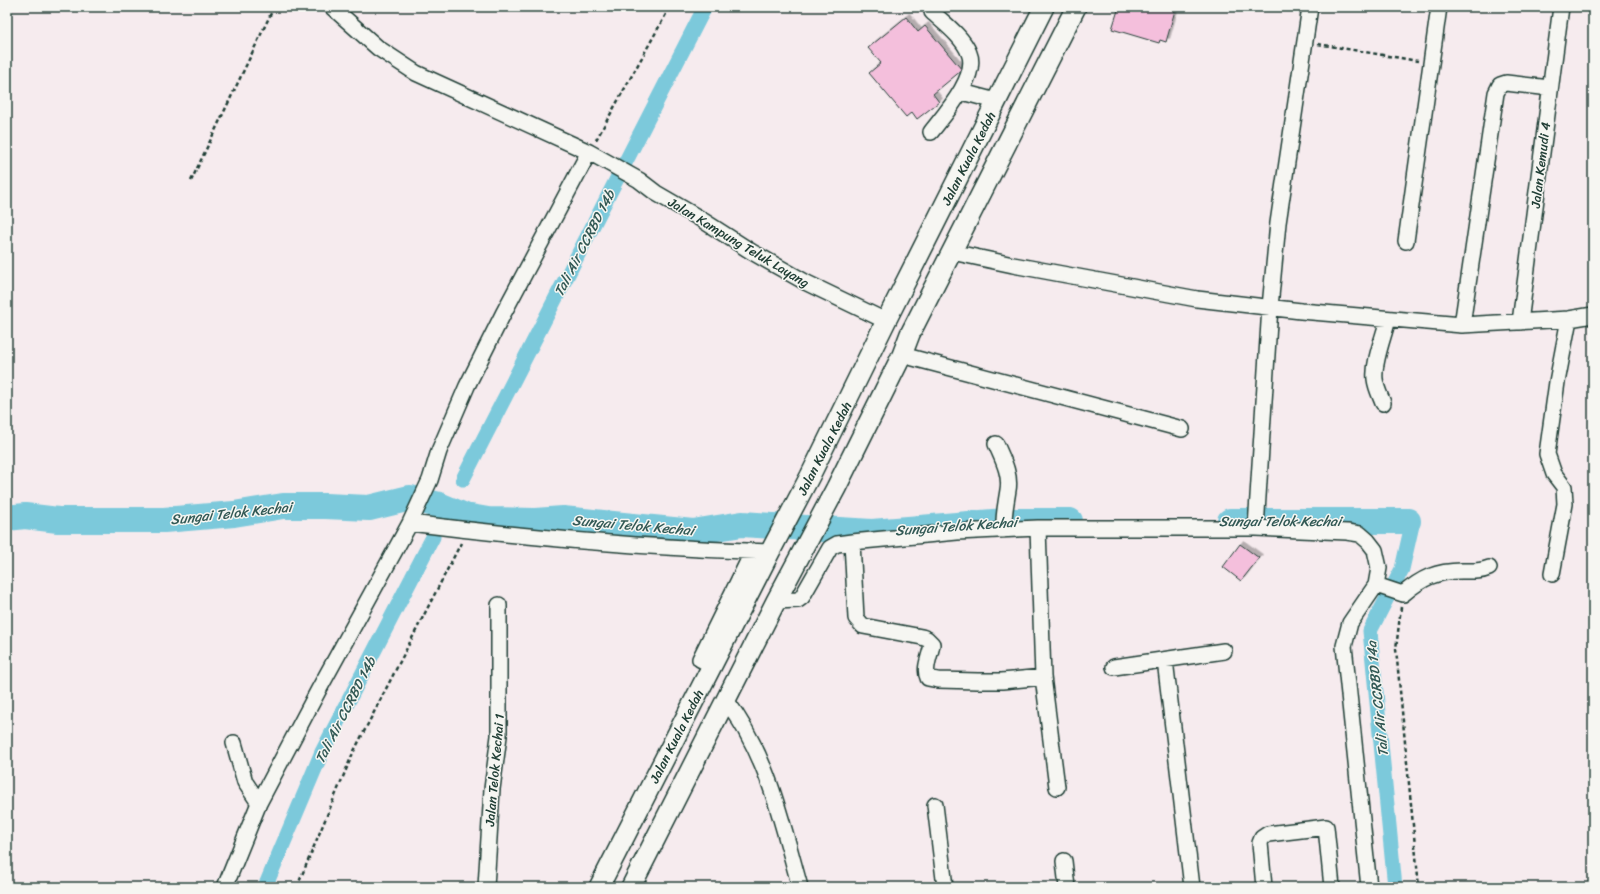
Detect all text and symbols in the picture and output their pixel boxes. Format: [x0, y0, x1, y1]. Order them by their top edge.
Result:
street label: Jalan Kuala Kedah [934, 107, 1002, 210]
street label: Jalan Kemudi 4 [1524, 121, 1557, 210]
water label: Tali Air CCRBD 14b [547, 184, 623, 301]
street label: Jalan Kampung Teluk Layang [663, 190, 814, 294]
street label: Jalan Kuala Kedah [790, 397, 858, 500]
water label: Sungai Telok Kechai [169, 494, 296, 532]
water label: Sungai Telok Kechai [571, 508, 698, 544]
water label: Sungai Telok Kechai [1219, 509, 1344, 534]
water label: Sungai Telok Kechai [894, 510, 1021, 543]
water label: Tali Air CCRBD 14a [1359, 639, 1396, 758]
water label: Tali Air CCRBD 14b [308, 651, 384, 768]
street label: Jalan Kuala Kedah [642, 685, 710, 788]
street label: Jalan Telok Kechai 1 [478, 712, 511, 828]

